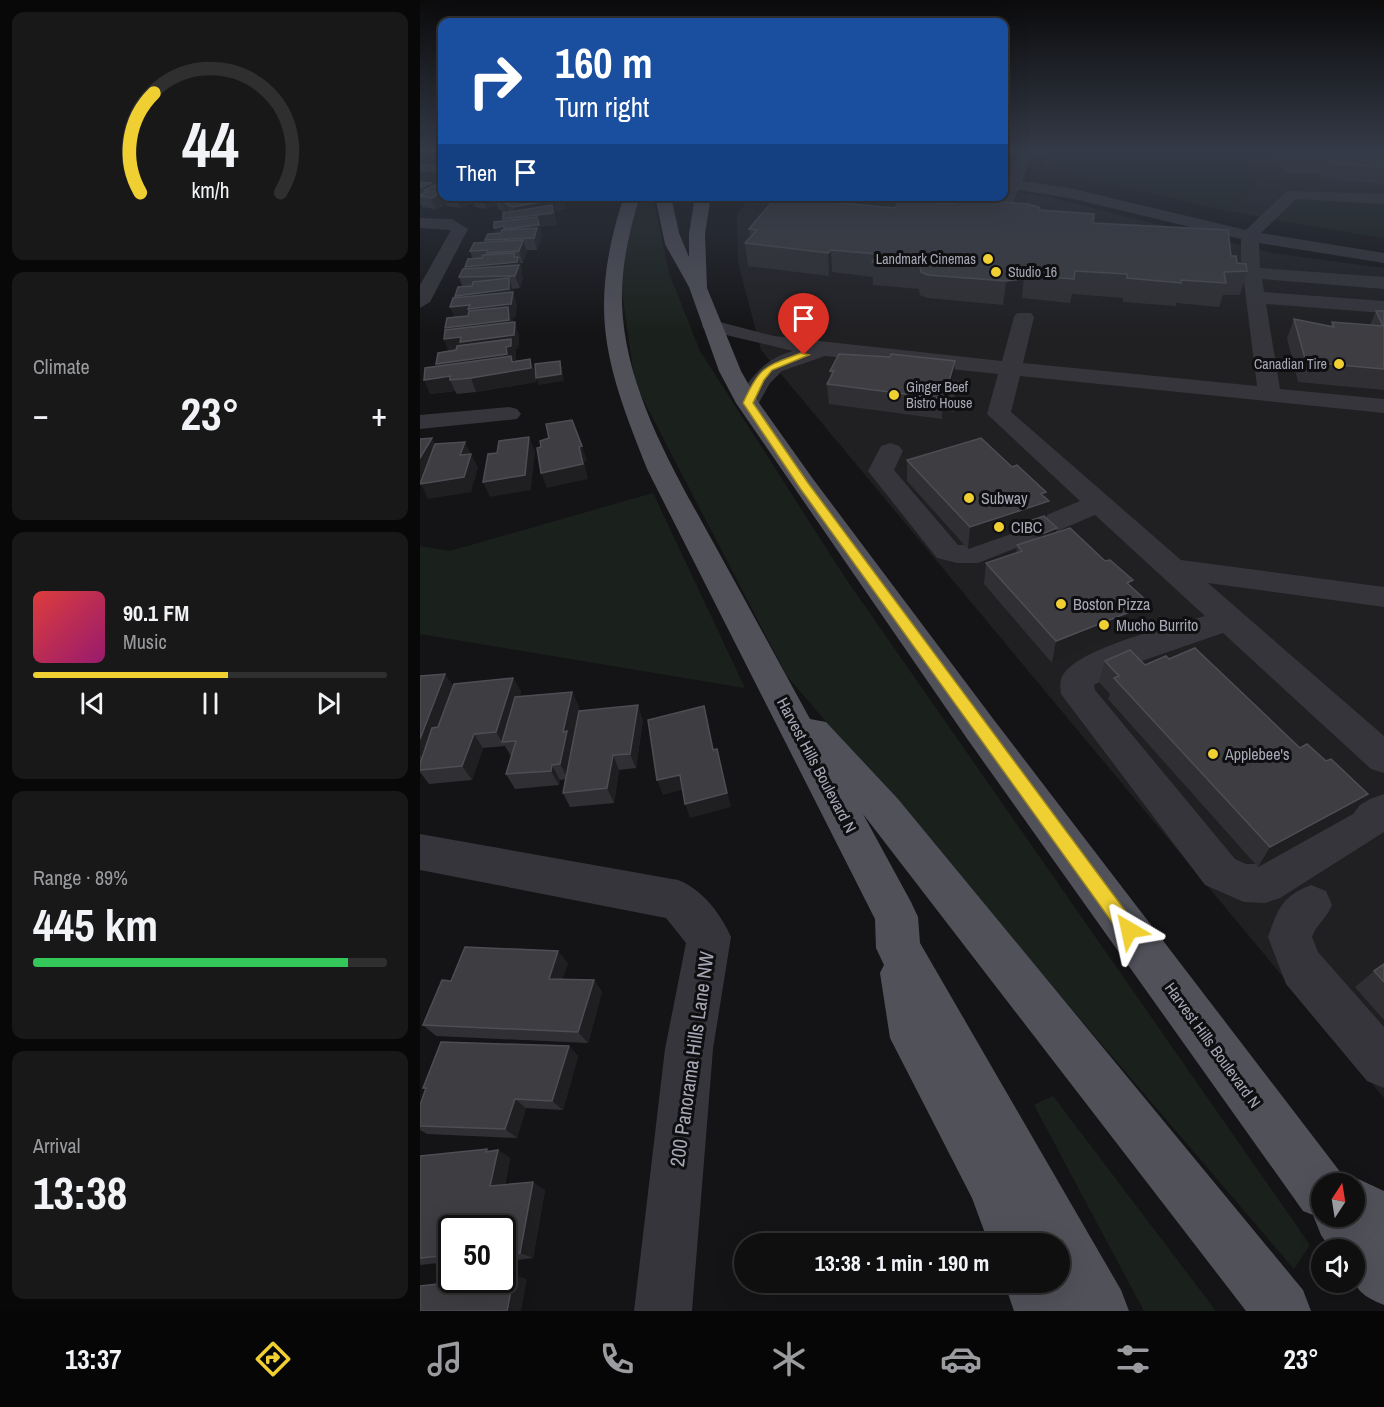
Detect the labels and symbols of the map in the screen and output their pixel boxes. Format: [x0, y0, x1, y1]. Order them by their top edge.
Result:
place label: Landmark Cinemas [876, 250, 976, 268]
marker: Landmark Cinemas [981, 252, 995, 266]
place label: Studio 16 [1008, 263, 1057, 281]
marker: Studio 16 [989, 265, 1003, 279]
pin [778, 293, 829, 355]
place label: Canadian Tire [1254, 355, 1327, 373]
marker: Canadian Tire [1332, 357, 1346, 371]
place label: Ginger Beef Bistro House [906, 378, 972, 412]
marker: Ginger Beef Bistro House [887, 388, 901, 402]
place label: Subway [981, 487, 1028, 509]
marker: Subway [962, 491, 976, 505]
place label: CIBC [1011, 516, 1042, 538]
marker: CIBC [992, 520, 1006, 534]
place label: Boston Pizza [1073, 593, 1151, 615]
marker: Boston Pizza [1054, 597, 1068, 611]
place label: Mucho Burrito [1116, 614, 1198, 636]
marker: Mucho Burrito [1097, 618, 1111, 632]
street label: Harvest Hills Boulevard N [772, 694, 862, 836]
place label: Applebee's [1224, 743, 1290, 765]
marker: Applebee's [1206, 747, 1220, 761]
position arrow [1097, 898, 1161, 962]
street label: 200 Panorama Hills Lane NW [663, 949, 720, 1168]
street label: Harvest Hills Boulevard N [1160, 978, 1266, 1112]
north arrow [1311, 1173, 1365, 1227]
speed limit sign: 50 [438, 1215, 516, 1293]

